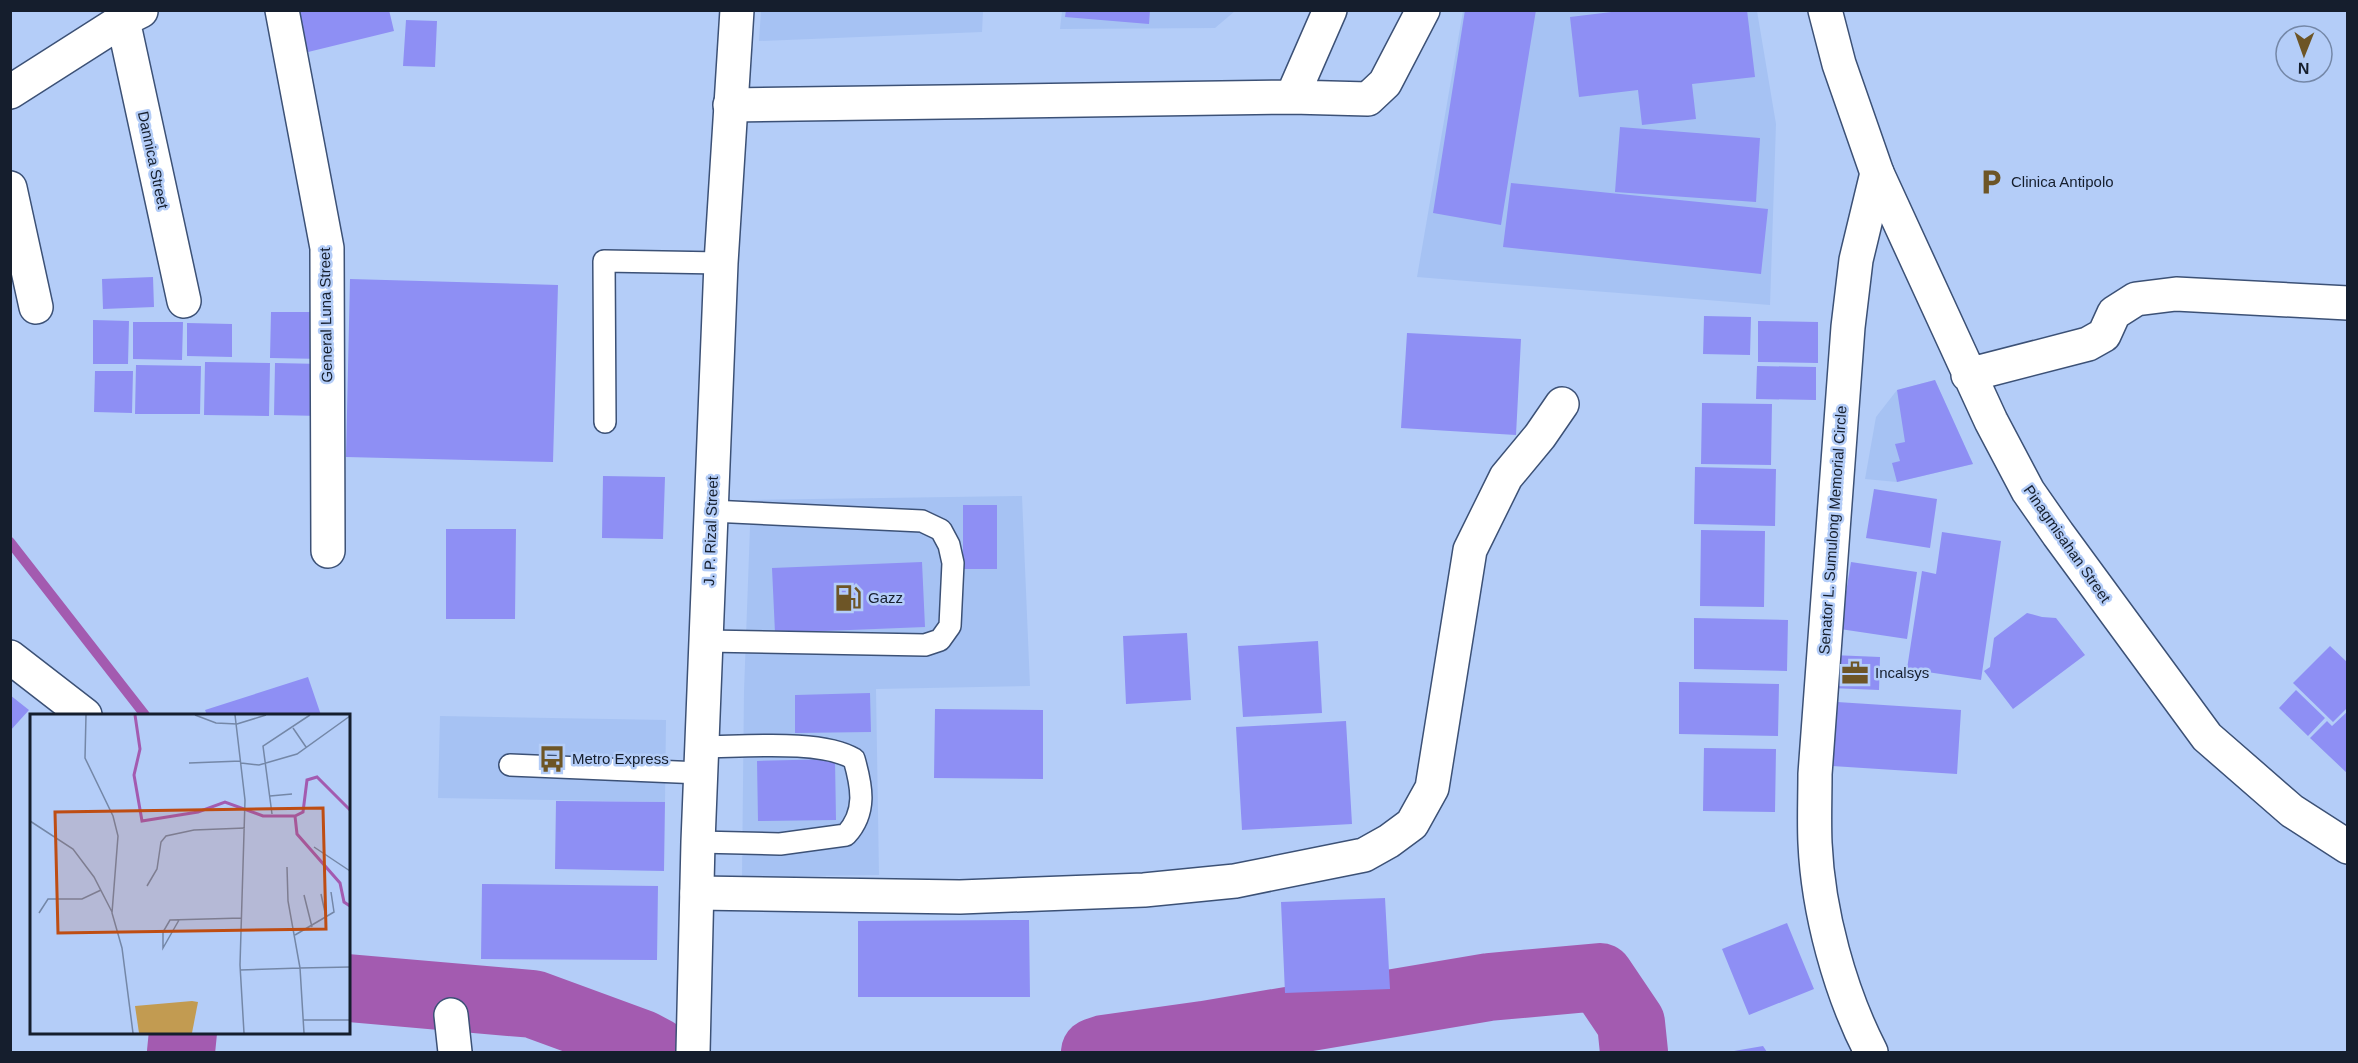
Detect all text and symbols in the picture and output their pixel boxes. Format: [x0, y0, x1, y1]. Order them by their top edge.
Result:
north arrow [2274, 24, 2334, 84]
text: N [2298, 60, 2310, 77]
street label: Dannica Street [135, 110, 172, 211]
parking icon: Clinica Antipolo [1976, 167, 2006, 197]
place label: Clinica Antipolo [2011, 173, 2114, 190]
street label: General Luna Street [316, 246, 335, 383]
street label: Senator L. Sumulong Memorial Circle [1815, 405, 1850, 655]
street label: J. P. Rizal Street [700, 475, 721, 586]
street label: Pinagmisahan Street [2021, 482, 2115, 606]
fuel station icon: Gazz [833, 583, 863, 613]
place label: Gazz [868, 589, 903, 606]
office icon: Incalsys [1840, 658, 1870, 688]
place label: Incalsys [1875, 664, 1929, 681]
inset map [30, 714, 350, 1033]
bus stop icon: Metro Express [537, 744, 567, 774]
place label: Metro Express [572, 750, 669, 767]

